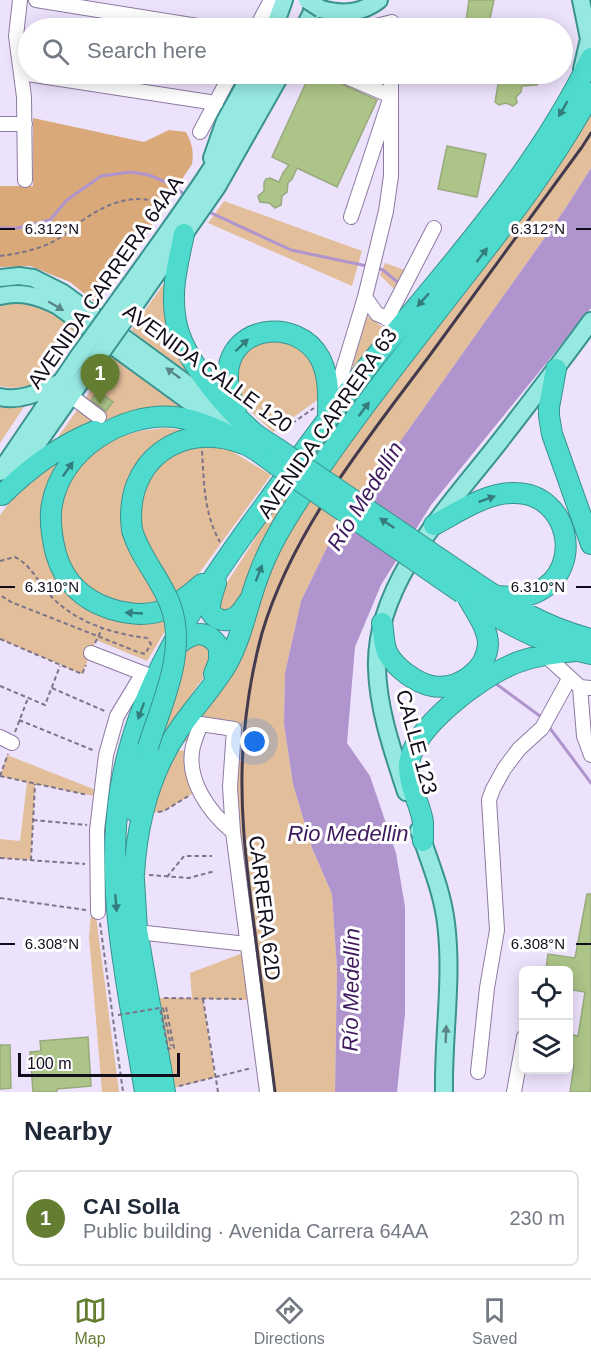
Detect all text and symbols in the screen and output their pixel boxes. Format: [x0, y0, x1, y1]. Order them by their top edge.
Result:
search box [18, 18, 573, 84]
icon: search [39, 35, 72, 68]
text: Search here [87, 38, 207, 63]
one-way arrow [558, 101, 569, 117]
street label: AVENIDA CARRERA 64AA [23, 171, 187, 393]
text: 6.312°N [25, 220, 79, 237]
text: 6.312°N [511, 220, 565, 237]
one-way arrow [476, 247, 488, 262]
one-way arrow [417, 292, 430, 308]
street label: AVENIDA CALLE 120 [119, 299, 297, 437]
one-way arrow [48, 300, 64, 311]
street label: AVENIDA CARRERA 63 [253, 324, 401, 522]
one-way arrow [234, 338, 249, 352]
pin: 1 [80, 354, 120, 404]
one-way arrow [166, 367, 182, 379]
one-way arrow [357, 402, 369, 417]
water label: Río Medellín [322, 437, 408, 555]
one-way arrow [62, 461, 73, 477]
one-way arrow [478, 494, 496, 504]
one-way arrow [379, 517, 395, 529]
one-way arrow [255, 564, 265, 582]
text: 6.310°N [25, 578, 79, 595]
text: 6.310°N [511, 578, 565, 595]
one-way arrow [125, 609, 144, 618]
street label: CALLE 123 [392, 687, 442, 797]
one-way arrow [136, 702, 145, 720]
your location [240, 727, 269, 756]
water label: Rio Medellin [287, 821, 409, 846]
street label: CARRERA 62D [245, 834, 285, 982]
one-way arrow [111, 894, 121, 913]
water label: Río Medellín [337, 928, 365, 1052]
text: 6.308°N [25, 935, 79, 952]
text: 6.308°N [511, 935, 565, 952]
map controls [519, 966, 573, 1074]
button: locate [519, 966, 573, 1020]
button: layers [519, 1020, 573, 1074]
one-way arrow [441, 1024, 450, 1043]
scale bar [18, 1050, 180, 1078]
text: 100 m [27, 1055, 71, 1072]
text: Nearby [24, 1116, 112, 1146]
text: CAI Solla [83, 1194, 180, 1219]
text: 1 [40, 1207, 51, 1229]
text: 230 m [509, 1207, 565, 1229]
text: Public building · Avenida Carrera 64AA [83, 1220, 428, 1242]
tab: Map [74, 1294, 107, 1348]
tab: Directions [254, 1294, 325, 1348]
tab: Saved [472, 1294, 517, 1348]

